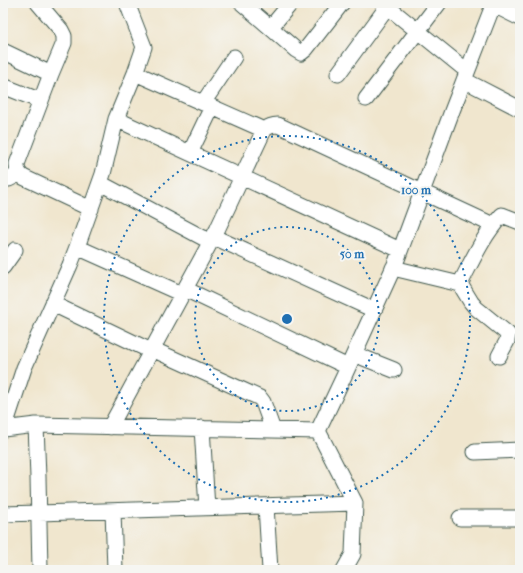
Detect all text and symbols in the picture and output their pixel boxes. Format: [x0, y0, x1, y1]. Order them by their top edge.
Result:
text: 100 m [401, 183, 432, 197]
text: 50 m [340, 247, 365, 261]
centre of rings [280, 312, 294, 326]

